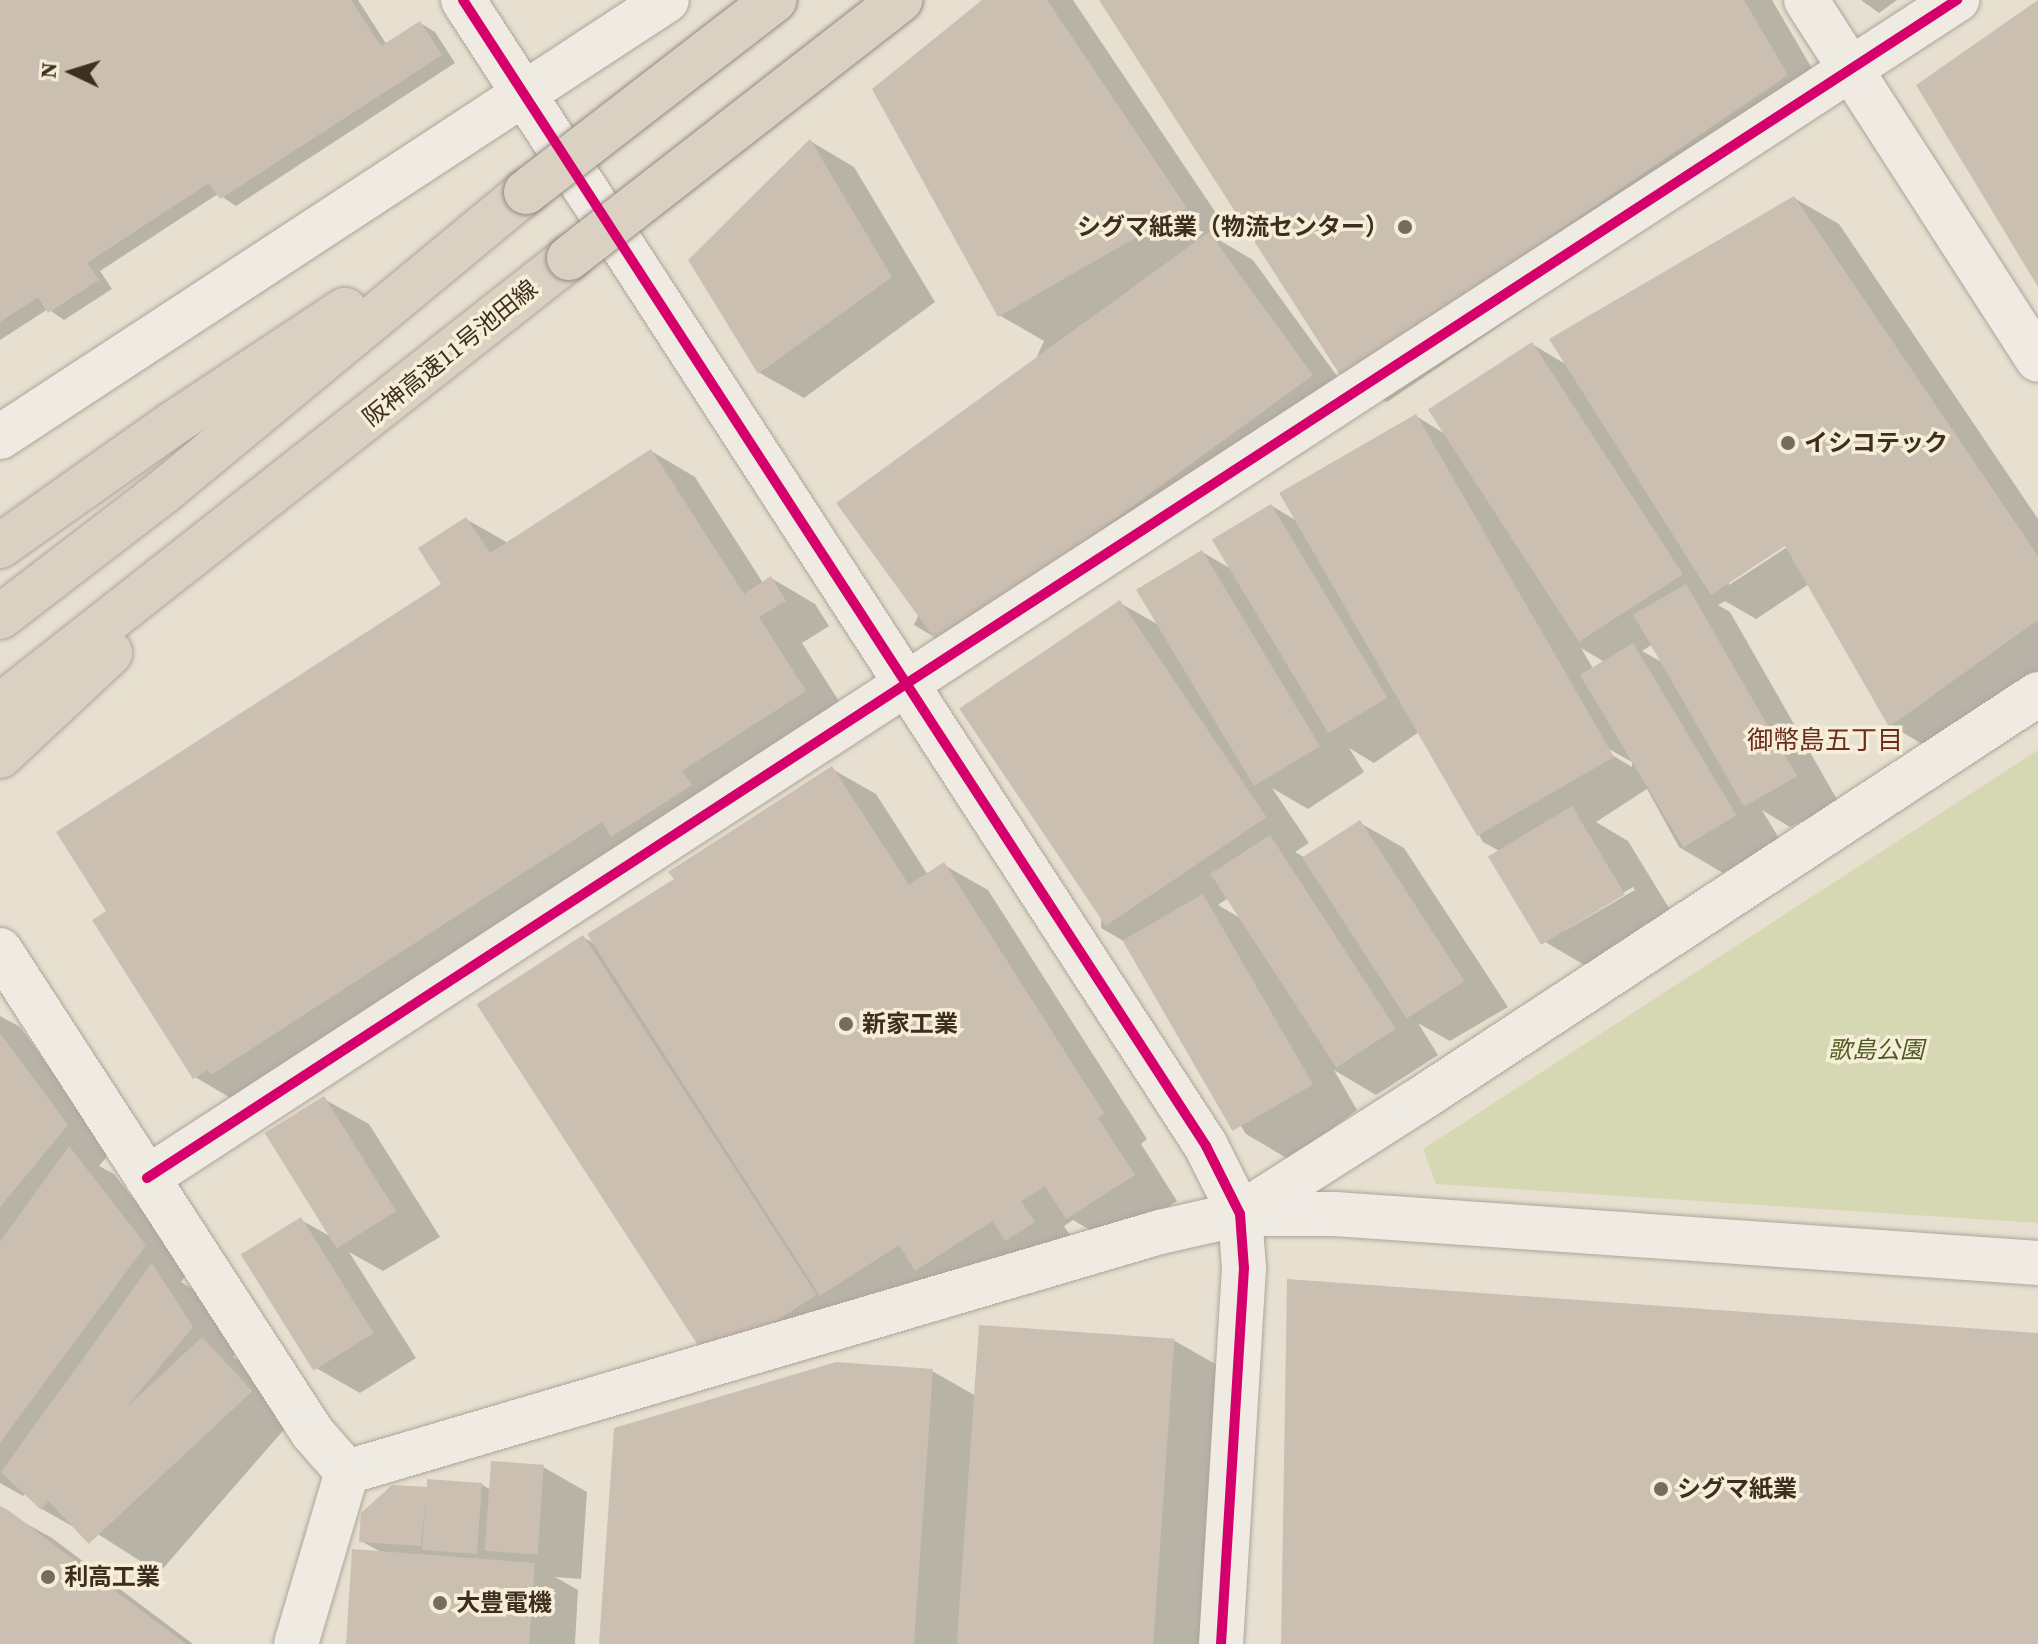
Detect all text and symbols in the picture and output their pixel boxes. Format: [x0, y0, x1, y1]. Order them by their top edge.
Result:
north arrow [32, 32, 112, 112]
text: N [33, 61, 64, 79]
place label: シグマ紙業（物流センター） [1077, 213, 1389, 241]
marker: シグマ紙業（物流センター） [1396, 218, 1414, 236]
street label: 阪神高速11号池田線 [357, 274, 543, 432]
place label: イシコテック [1804, 429, 1948, 457]
marker: イシコテック [1779, 434, 1797, 452]
district label: 御幣島五丁目 [1747, 725, 1903, 757]
place label: 新家工業 [862, 1010, 958, 1038]
marker: 新家工業 [837, 1015, 855, 1033]
park label: 歌島公園 [1828, 1036, 1924, 1064]
place label: シグマ紙業 [1677, 1475, 1797, 1503]
marker: シグマ紙業 [1652, 1480, 1670, 1498]
place label: 利高工業 [64, 1563, 160, 1591]
marker: 利高工業 [39, 1568, 57, 1586]
place label: 大豊電機 [456, 1589, 552, 1617]
marker: 大豊電機 [431, 1594, 449, 1612]

